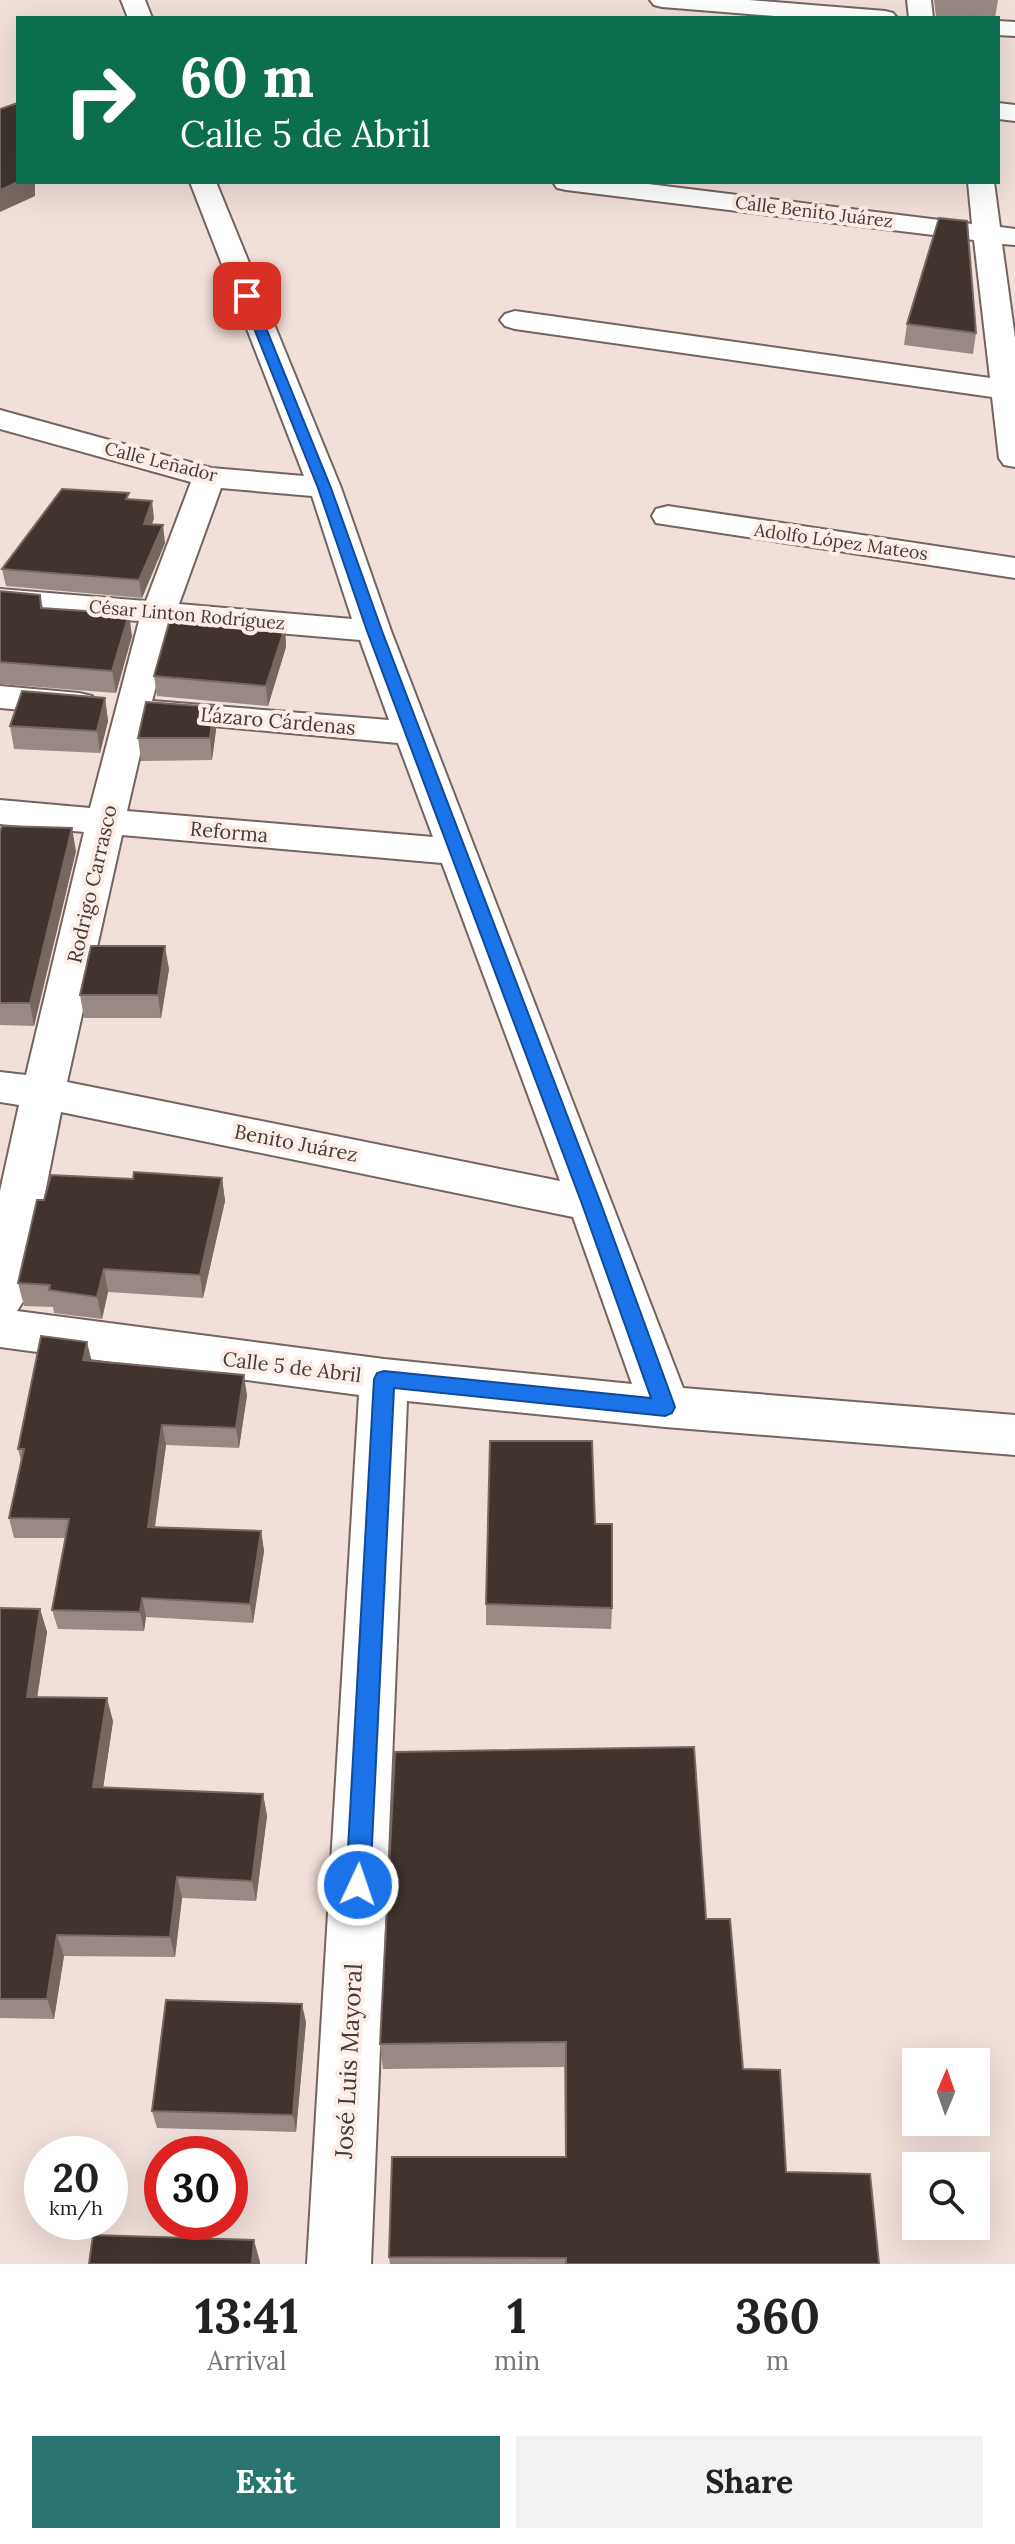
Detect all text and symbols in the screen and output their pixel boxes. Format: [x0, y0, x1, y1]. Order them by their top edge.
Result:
text: 60 m [180, 41, 314, 112]
icon: right [48, 48, 152, 152]
text: Calle 5 de Abril [180, 111, 431, 157]
street label: Calle Benito Juárez [734, 190, 894, 233]
pin [213, 262, 281, 330]
icon: arrive [225, 274, 269, 318]
street label: Calle Leñador [102, 436, 220, 487]
street label: Adolfo López Mateos [752, 518, 929, 565]
street label: César Linton Rodríguez [88, 594, 286, 635]
street label: Lázaro Cárdenas [199, 701, 357, 740]
street label: Rodrigo Carrasco [61, 802, 122, 965]
street label: Reforma [189, 816, 269, 847]
street label: Benito Juárez [232, 1118, 360, 1167]
street label: Calle 5 de Abril [221, 1346, 363, 1387]
position arrow [316, 1843, 400, 1927]
street label: José Luis Mayoral [328, 1963, 369, 2160]
north arrow [902, 2048, 990, 2136]
map controls [902, 2048, 990, 2240]
speed limit sign: 30 [144, 2136, 248, 2240]
text: 20 [53, 2152, 99, 2203]
button: search [902, 2152, 990, 2240]
text: km/h [49, 2195, 103, 2220]
text: 13:41 [195, 2285, 299, 2346]
text: 1 [507, 2285, 527, 2346]
text: 360 [735, 2285, 820, 2346]
text: Arrival [207, 2344, 287, 2377]
text: min [494, 2344, 540, 2377]
text: m [766, 2344, 789, 2377]
button: Exit [32, 2436, 500, 2528]
button: Share [516, 2436, 983, 2528]

